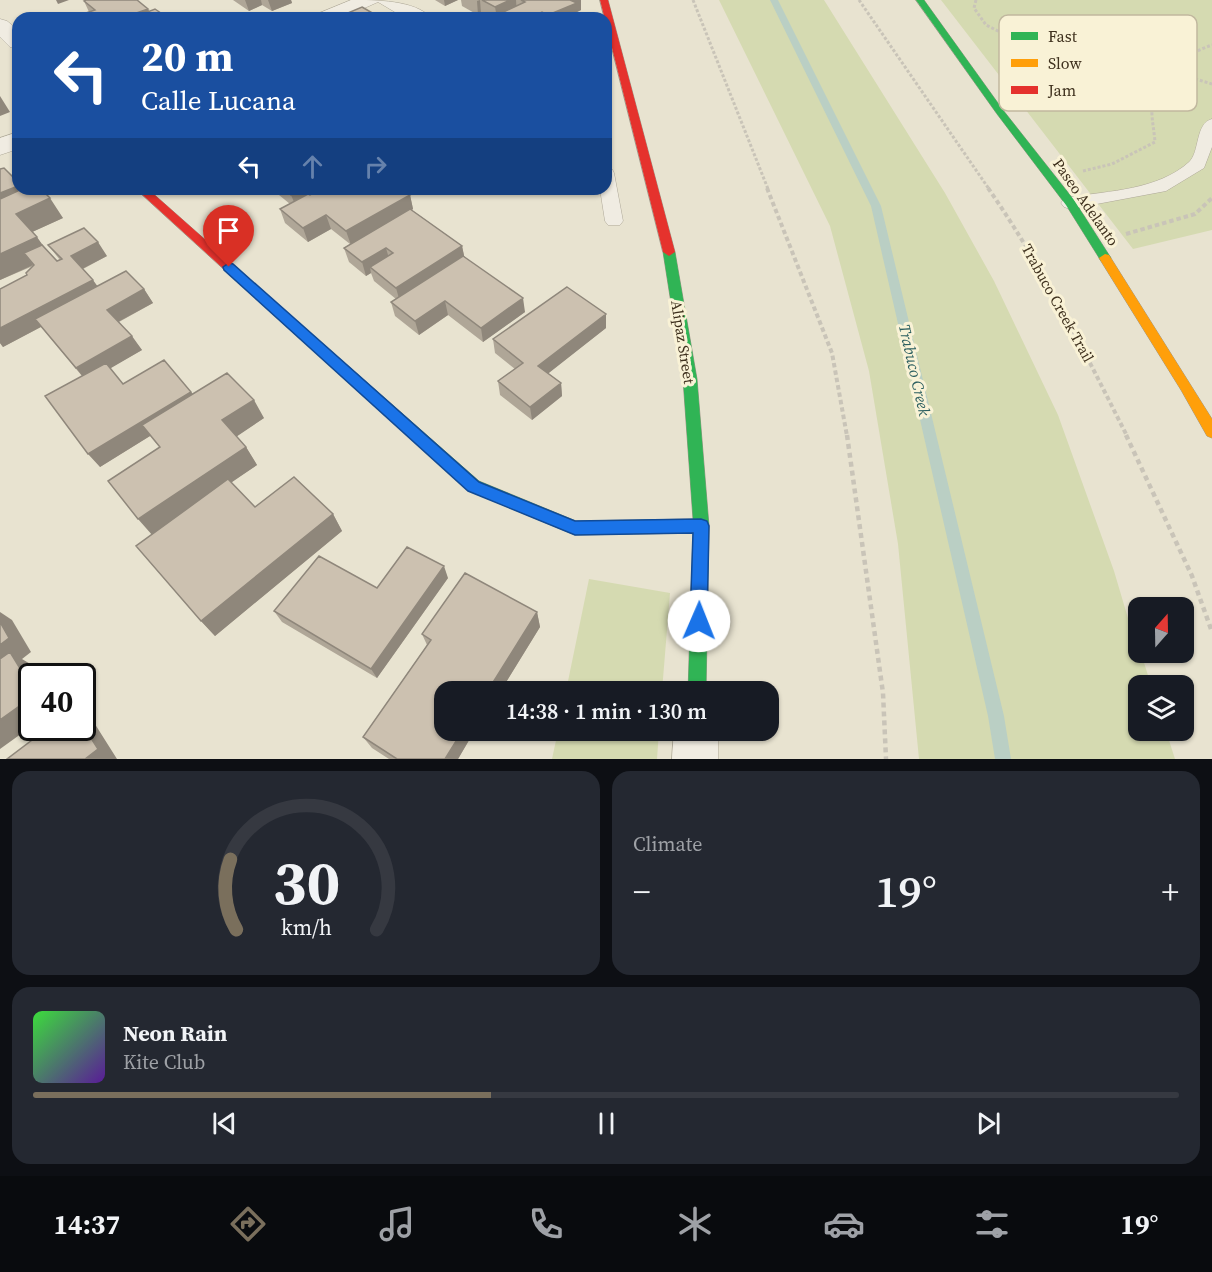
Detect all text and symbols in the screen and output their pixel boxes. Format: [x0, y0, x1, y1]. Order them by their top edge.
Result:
legend [999, 15, 1197, 111]
text: Fast [1048, 25, 1078, 47]
text: 20 m [141, 27, 234, 85]
icon: left [42, 36, 120, 114]
text: Slow [1048, 52, 1083, 74]
text: Jam [1047, 79, 1076, 101]
text: Calle Lucana [141, 82, 296, 119]
icon: left [233, 150, 266, 183]
icon: ahead [296, 150, 329, 183]
icon: right [359, 150, 392, 183]
street label: Paseo Adelanto [1048, 154, 1124, 250]
pin [203, 205, 254, 267]
icon: arrive [212, 214, 245, 247]
street label: Trabuco Creek Trail [1017, 240, 1099, 366]
street label: Alipaz Street [666, 299, 700, 385]
water label: Trabuco Creek [894, 322, 936, 418]
position arrow [667, 589, 731, 653]
north arrow [1128, 597, 1194, 663]
map controls [1128, 597, 1194, 741]
speed limit sign: 40 [18, 663, 96, 741]
button: layers [1128, 675, 1194, 741]
text: 14:38 · 1 min · 130 m [506, 696, 707, 726]
text: Climate [633, 830, 702, 858]
text: 30 [272, 839, 340, 925]
text: 19° [875, 860, 937, 922]
text: − [633, 869, 651, 914]
text: + [1162, 869, 1179, 914]
text: km/h [280, 913, 332, 942]
text: Neon Rain [123, 1018, 227, 1048]
text: Kite Club [123, 1048, 205, 1076]
icon: previous [208, 1107, 241, 1140]
icon: pause [590, 1107, 623, 1140]
icon: next [972, 1107, 1005, 1140]
icon: directions [227, 1203, 269, 1245]
icon: music [376, 1203, 418, 1245]
icon: phone [525, 1203, 567, 1245]
icon: climate [674, 1203, 716, 1245]
icon: car [823, 1203, 865, 1245]
icon: filters [971, 1203, 1013, 1245]
text: 14:37 [53, 1206, 120, 1243]
text: 19° [1120, 1206, 1158, 1243]

